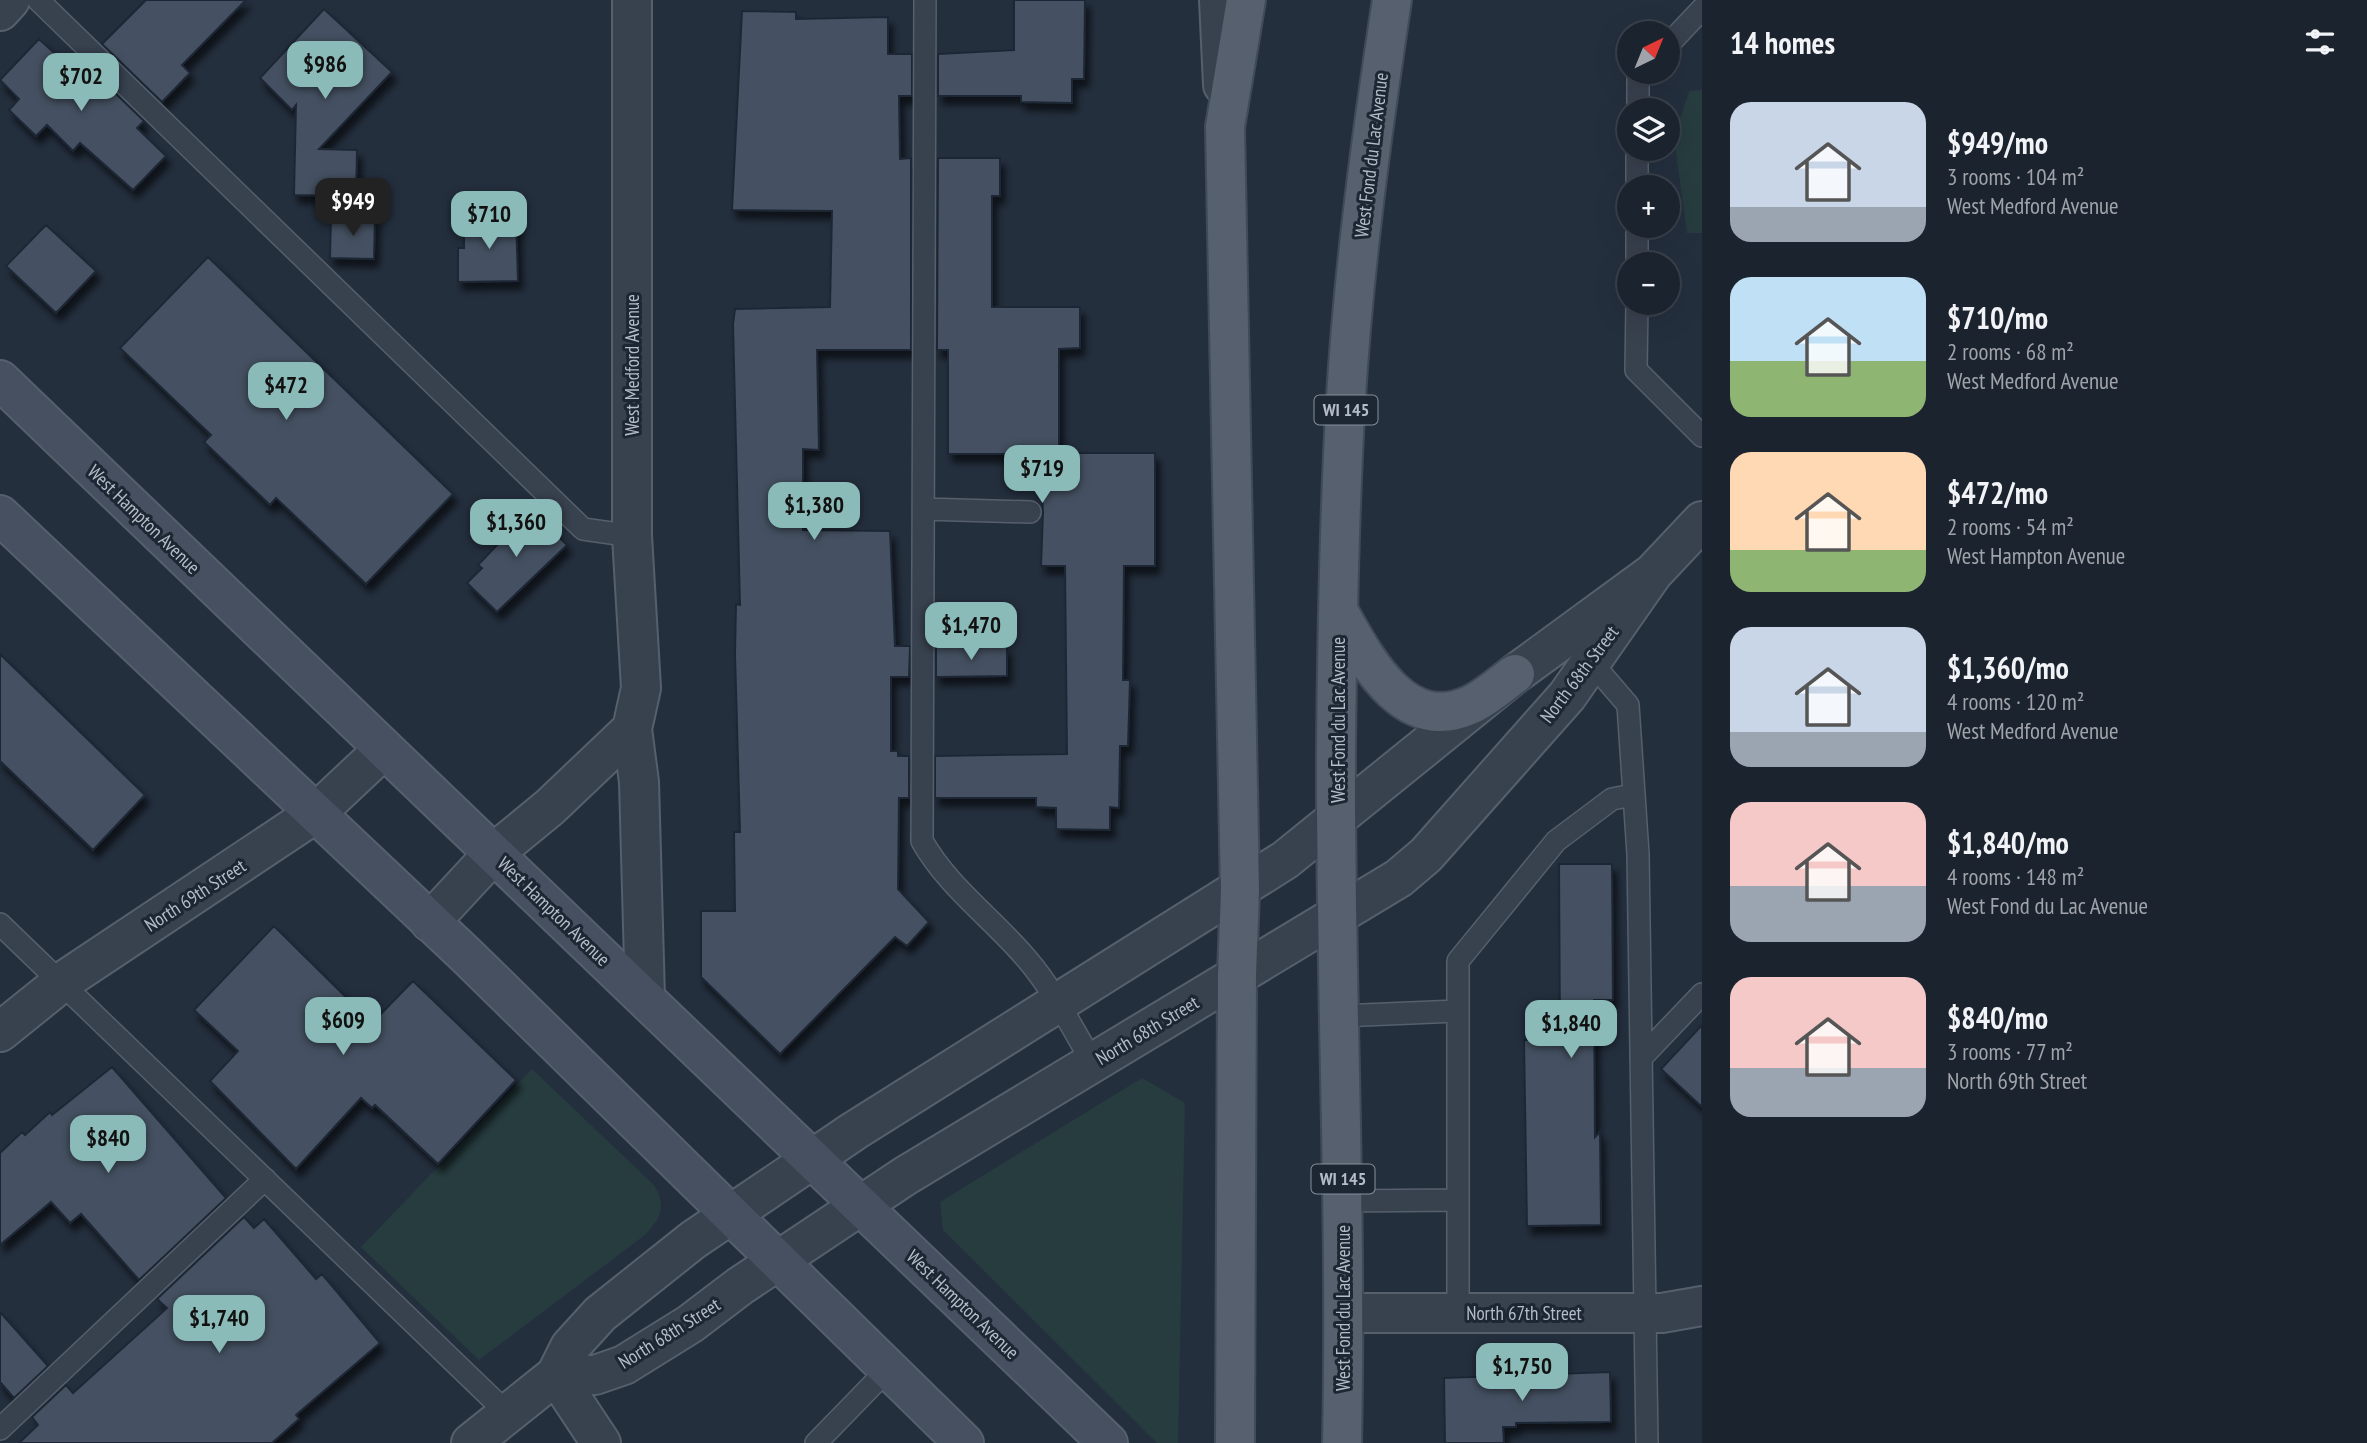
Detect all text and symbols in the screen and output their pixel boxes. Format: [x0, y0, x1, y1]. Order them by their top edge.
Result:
north arrow [1617, 21, 1680, 84]
map controls [1617, 21, 1680, 315]
text: 14 homes [1730, 23, 1835, 62]
icon: filters [2301, 23, 2339, 61]
pin: $986 [284, 42, 366, 101]
text: $986 [303, 49, 347, 78]
pin: $702 [40, 54, 122, 113]
text: $702 [59, 61, 103, 90]
street label: West Fond du Lac Avenue [1349, 71, 1393, 239]
button: layers [1617, 98, 1680, 161]
text: $949/mo [1947, 123, 2048, 162]
icon: home [1786, 130, 1870, 214]
text: 3 rooms · 104 m² [1947, 162, 2084, 191]
button: + [1617, 175, 1680, 238]
pin: $949 [312, 178, 394, 238]
text: $949 [331, 186, 375, 215]
pin: $710 [448, 191, 530, 251]
text: West Medford Avenue [1947, 191, 2119, 220]
text: $710 [467, 199, 511, 228]
button: − [1617, 252, 1680, 315]
street label: West Medford Avenue [620, 294, 644, 436]
text: $710/mo [1947, 298, 2048, 337]
icon: home [1786, 305, 1870, 389]
text: 2 rooms · 68 m² [1947, 337, 2074, 366]
pin: $472 [245, 362, 327, 422]
text: West Medford Avenue [1947, 366, 2119, 395]
text: $472 [264, 370, 308, 399]
road number: WI 145 [1314, 396, 1378, 424]
pin: $719 [1001, 446, 1083, 505]
text: $719 [1020, 453, 1064, 482]
street label: West Hampton Avenue [83, 459, 205, 579]
text: $472/mo [1947, 473, 2048, 512]
icon: home [1786, 480, 1870, 564]
pin: $1,380 [757, 482, 871, 542]
text: $1,380 [784, 490, 844, 519]
pin: $1,360 [459, 500, 573, 559]
text: $1,360 [486, 507, 546, 536]
text: 2 rooms · 54 m² [1947, 512, 2074, 541]
text: West Hampton Avenue [1947, 541, 2125, 570]
pin: $1,470 [914, 602, 1028, 662]
text: $1,470 [941, 610, 1001, 639]
street label: North 68th Street [1535, 620, 1624, 727]
street label: West Fond du Lac Avenue [1326, 637, 1350, 803]
text: $1,360/mo [1947, 648, 2069, 687]
icon: home [1786, 655, 1870, 739]
text: 4 rooms · 120 m² [1947, 687, 2084, 716]
text: West Medford Avenue [1947, 716, 2119, 745]
text: $1,840/mo [1947, 823, 2069, 862]
icon: home [1786, 830, 1870, 914]
street label: West Hampton Avenue [493, 851, 615, 971]
street label: North 69th Street [140, 853, 251, 937]
text: 4 rooms · 148 m² [1947, 862, 2084, 891]
text: West Fond du Lac Avenue [1947, 891, 2148, 920]
street label: North 68th Street [1091, 990, 1203, 1070]
pin: $609 [302, 998, 384, 1057]
text: $840/mo [1947, 998, 2048, 1037]
pin: $1,840 [1514, 1000, 1628, 1060]
text: $609 [321, 1005, 365, 1034]
icon: home [1786, 1005, 1870, 1089]
text: $1,840 [1541, 1008, 1601, 1037]
text: 3 rooms · 77 m² [1947, 1037, 2073, 1066]
text: North 69th Street [1947, 1066, 2087, 1095]
pin: $840 [67, 1116, 149, 1175]
text: $840 [86, 1123, 130, 1152]
road number: WI 145 [1312, 1164, 1374, 1194]
street label: West Fond du Lac Avenue [1331, 1225, 1355, 1391]
street label: West Hampton Avenue [902, 1244, 1024, 1364]
street label: North 68th Street [614, 1292, 725, 1374]
pin: $1,740 [162, 1296, 276, 1355]
street label: North 67th Street [1466, 1301, 1583, 1325]
text: $1,740 [189, 1303, 249, 1332]
pin: $1,750 [1465, 1344, 1579, 1403]
text: $1,750 [1492, 1351, 1552, 1380]

